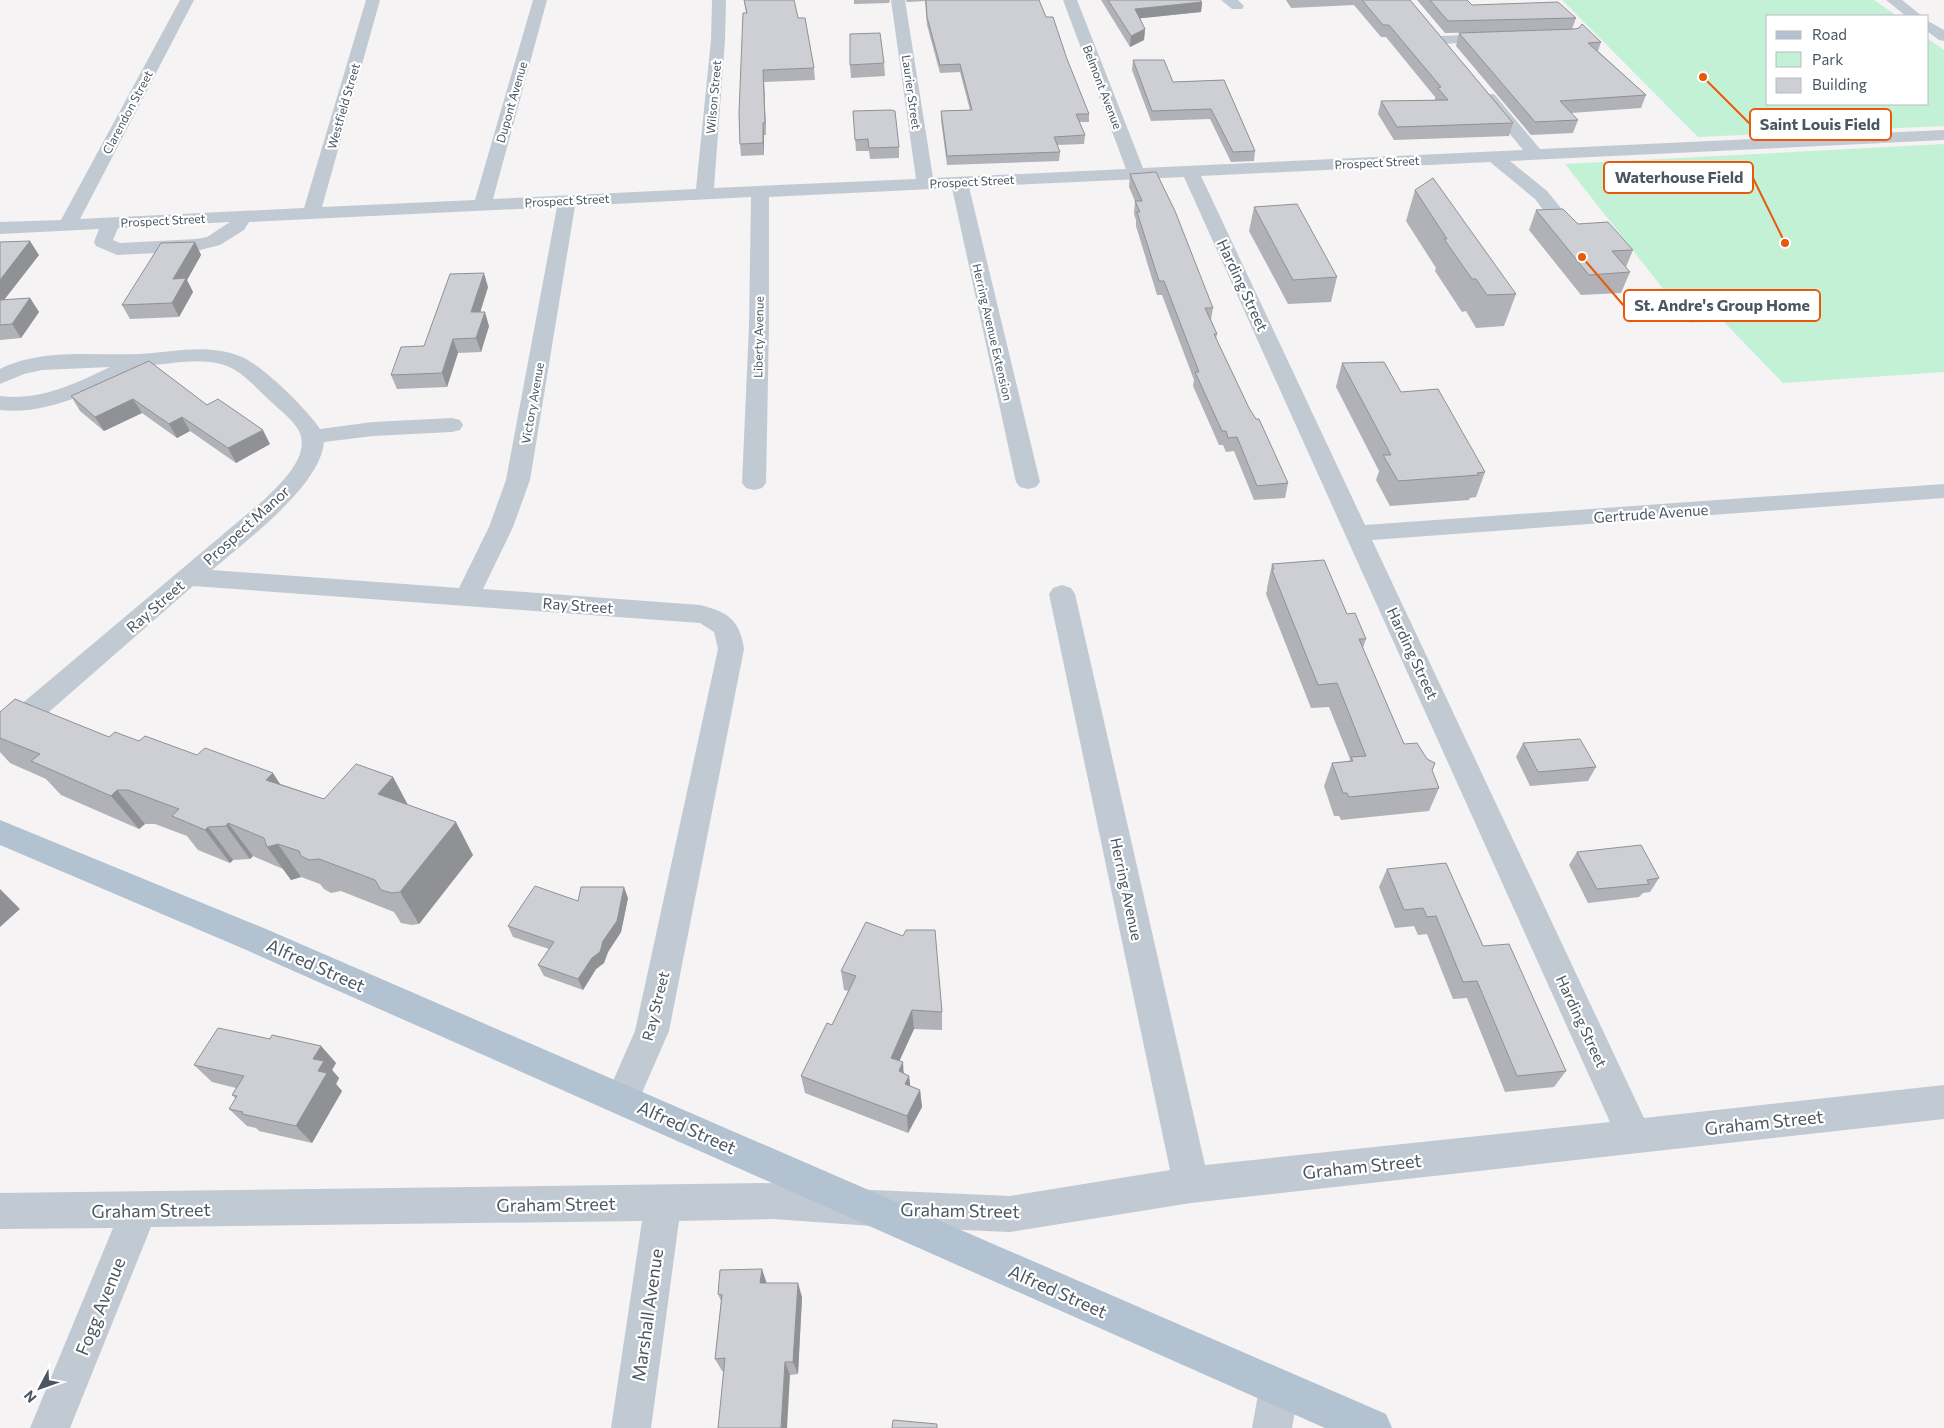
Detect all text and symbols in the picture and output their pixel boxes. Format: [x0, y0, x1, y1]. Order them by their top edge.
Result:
legend [1766, 15, 1929, 105]
text: Road [1812, 25, 1847, 43]
street label: Belmont Avenue [1081, 43, 1125, 131]
text: Park [1812, 50, 1843, 68]
street label: Laurier Street [900, 54, 924, 130]
street label: Wilson Street [703, 59, 723, 135]
street label: Dupont Avenue [493, 60, 529, 144]
street label: Westfield Street [324, 61, 362, 150]
street label: Clarendon Street [99, 68, 155, 156]
text: Building [1812, 75, 1867, 93]
callout: Saint Louis Field [1750, 109, 1891, 140]
text: Saint Louis Field [1760, 114, 1880, 133]
street label: Prospect Street [1334, 153, 1420, 171]
callout: Waterhouse Field [1604, 162, 1753, 193]
text: Waterhouse Field [1615, 167, 1743, 186]
street label: Prospect Street [929, 172, 1015, 190]
street label: Prospect Street [524, 191, 610, 209]
street label: Prospect Street [120, 211, 206, 229]
street label: Harding Street [1214, 236, 1272, 334]
street label: Herring Avenue Extension [970, 262, 1016, 402]
callout: St. Andre's Group Home [1624, 290, 1820, 321]
text: St. Andre's Group Home [1634, 295, 1810, 314]
street label: Liberty Avenue [750, 296, 766, 378]
street label: Victory Avenue [518, 361, 546, 445]
street label: Prospect Manor [199, 482, 293, 568]
street label: Gertrude Avenue [1593, 500, 1709, 526]
street label: Ray Street [122, 576, 188, 636]
street label: Ray Street [542, 594, 614, 616]
street label: Harding Street [1384, 604, 1442, 702]
street label: Herring Avenue [1107, 836, 1147, 942]
street label: Alfred Street [263, 934, 369, 996]
street label: Ray Street [638, 970, 672, 1042]
street label: Harding Street [1553, 972, 1611, 1070]
street label: Alfred Street [634, 1096, 740, 1158]
street label: Graham Street [1703, 1105, 1825, 1139]
street label: Graham Street [1301, 1149, 1423, 1183]
street label: Graham Street [496, 1192, 616, 1216]
street label: Graham Street [91, 1198, 211, 1222]
street label: Graham Street [900, 1198, 1020, 1222]
street label: Marshall Avenue [627, 1247, 667, 1383]
street label: Fogg Avenue [70, 1254, 130, 1358]
street label: Alfred Street [1005, 1260, 1111, 1322]
north arrow [15, 1363, 65, 1413]
text: N [20, 1387, 40, 1406]

